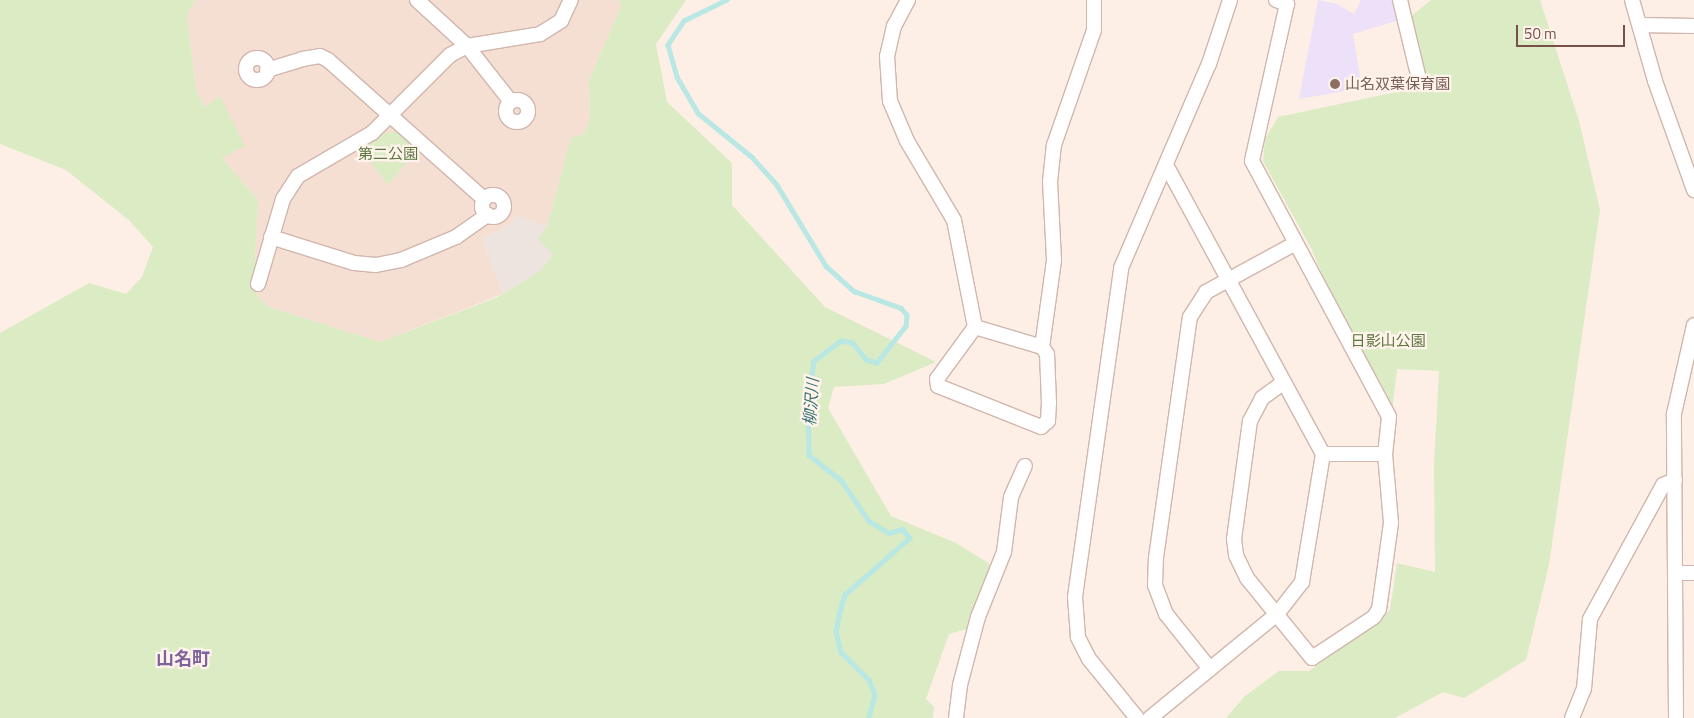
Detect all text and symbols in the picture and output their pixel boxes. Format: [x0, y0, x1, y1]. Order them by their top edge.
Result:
scale bar [1519, 15, 1628, 47]
text: 50 m [1524, 22, 1557, 45]
place label: 山名双葉保育園 [1345, 75, 1450, 93]
marker: 山名双葉保育園 [1329, 78, 1341, 90]
park label: 第二公園 [358, 145, 418, 163]
park label: 日影山公園 [1351, 332, 1425, 350]
water label: 柳沢川 [800, 377, 822, 427]
district label: 山名町 [156, 648, 210, 670]

